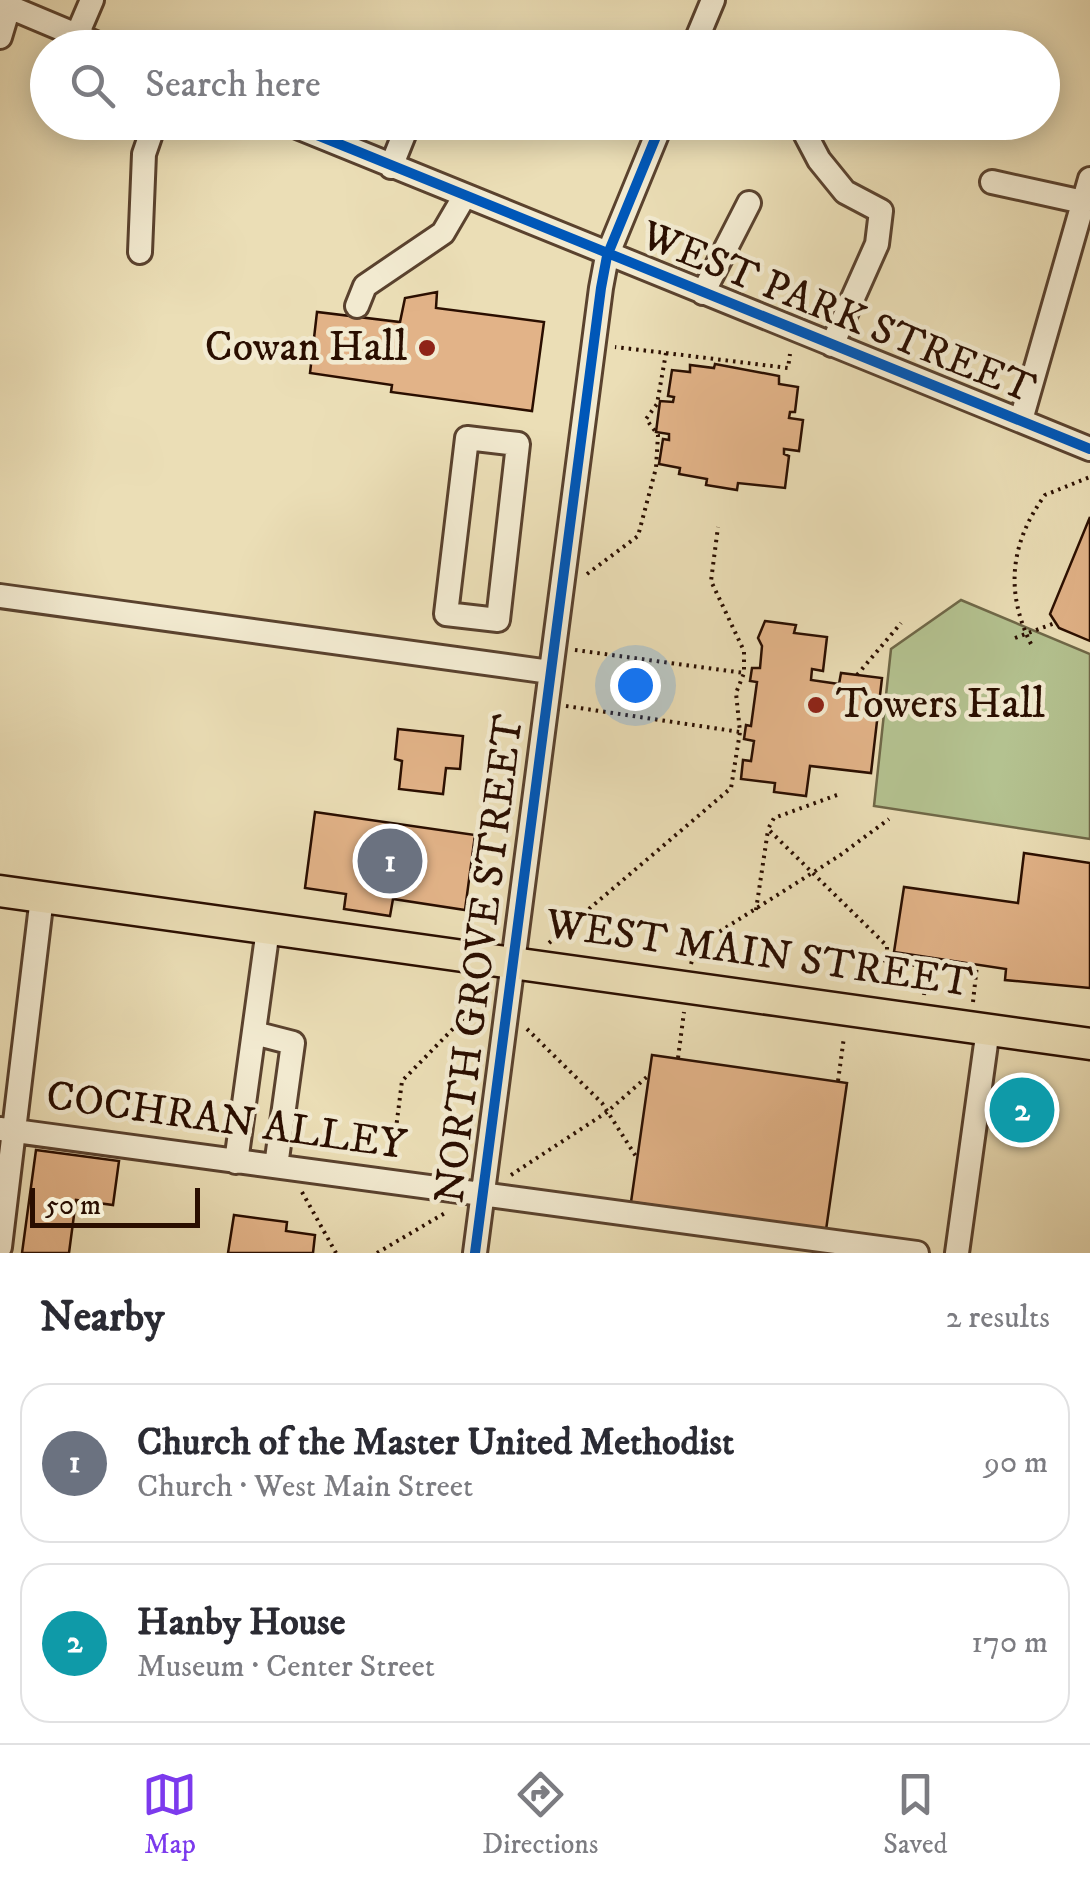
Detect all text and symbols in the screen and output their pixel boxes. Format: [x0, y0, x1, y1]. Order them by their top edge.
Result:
search box [30, 30, 1060, 140]
icon: search [65, 58, 120, 113]
text: Search here [145, 61, 321, 109]
street label: WEST PARK STREET [632, 210, 1043, 416]
place label: Cowan Hall [205, 322, 407, 374]
marker: Cowan Hall [416, 337, 438, 359]
your location [610, 660, 661, 711]
place label: Towers Hall [836, 679, 1045, 731]
marker: Towers Hall [805, 694, 827, 716]
street label: NORTH GROVE STREET [424, 711, 536, 1206]
pin: 1 [358, 824, 422, 898]
street label: WEST MAIN STREET [541, 898, 976, 1010]
street label: COCHRAN ALLEY [43, 1070, 410, 1172]
pin: 2 [990, 1072, 1054, 1148]
scale bar [30, 1183, 200, 1228]
text: 50 m [45, 1188, 101, 1223]
text: Nearby [40, 1292, 164, 1344]
text: 2 results [946, 1298, 1050, 1338]
text: Church of the Master United Methodist [137, 1419, 734, 1467]
text: 1 [69, 1443, 80, 1483]
text: 90 m [984, 1443, 1048, 1483]
text: Church · West Main Street [137, 1467, 473, 1507]
text: Hanby House [137, 1599, 345, 1647]
text: 2 [67, 1623, 82, 1663]
text: 170 m [971, 1623, 1048, 1663]
text: Museum · Center Street [137, 1647, 435, 1687]
tab: Map [142, 1767, 197, 1862]
tab: Directions [482, 1767, 598, 1862]
tab: Saved [883, 1767, 948, 1862]

